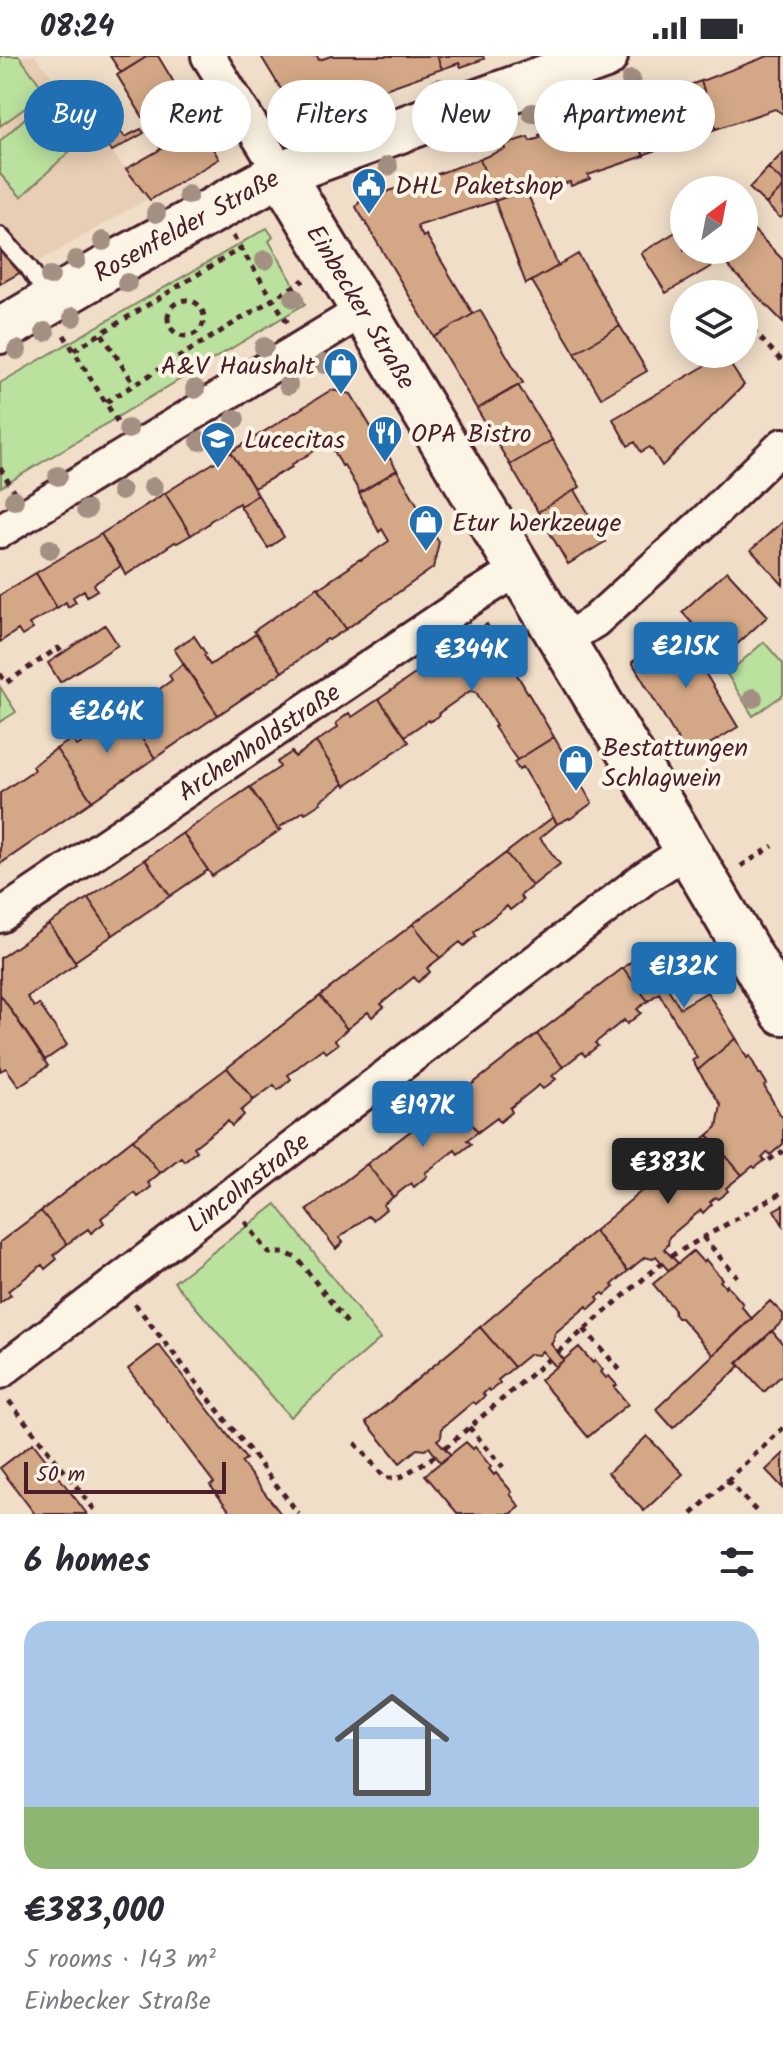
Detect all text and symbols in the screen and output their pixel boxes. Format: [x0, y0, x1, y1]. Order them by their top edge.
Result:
text: 08:24 [40, 4, 114, 52]
chip: Buy [24, 80, 124, 152]
chip: Rent [140, 80, 251, 152]
chip: Filters [267, 80, 396, 152]
chip: New [412, 80, 518, 152]
chip: Apartment [534, 80, 715, 152]
street label: Rosenfelder Straße [86, 159, 288, 295]
public building icon: DHL Paketshop [350, 166, 388, 216]
place label: DHL Paketshop [395, 166, 564, 208]
north arrow [670, 176, 758, 264]
map controls [670, 176, 758, 368]
street label: Einbecker Straße [294, 217, 426, 399]
button: layers [670, 280, 758, 368]
place label: A&V Haushalt [161, 346, 316, 388]
shop icon: A&V Haushalt [322, 346, 360, 396]
restaurant icon: OPA Bistro [366, 414, 404, 464]
place label: OPA Bistro [411, 414, 532, 456]
school or university icon: Lucecitas [199, 420, 237, 470]
place label: Lucecitas [244, 420, 345, 462]
shop icon: Etur Werkzeuge [407, 503, 445, 553]
place label: Etur Werkzeuge [452, 503, 622, 545]
pin: €215K [630, 622, 742, 690]
pin: €344K [416, 625, 528, 693]
text: €215K [652, 627, 720, 669]
text: €344K [435, 630, 509, 672]
street label: Archenholdstraße [170, 673, 350, 814]
pin: €264K [51, 687, 163, 755]
text: €264K [69, 692, 145, 734]
place label: Bestattungen Schlagwein [602, 728, 748, 800]
shop icon: Bestattungen Schlagwein [557, 743, 595, 793]
pin: €132K [628, 942, 740, 1010]
text: €132K [649, 947, 719, 989]
pin: €197K [367, 1081, 479, 1149]
text: €197K [390, 1086, 456, 1128]
street label: Lincolnstraße [178, 1122, 320, 1245]
pin: €383K [612, 1138, 724, 1206]
text: €383K [630, 1143, 706, 1185]
scale bar [24, 1458, 226, 1494]
text: 50 m [36, 1458, 85, 1493]
text: 6 homes [24, 1535, 150, 1589]
icon: filters [715, 1540, 759, 1584]
icon: home [320, 1673, 464, 1817]
text: €383,000 [24, 1885, 164, 1939]
text: 5 rooms · 143 m² [24, 1939, 216, 1981]
text: Einbecker Straße [24, 1981, 211, 2023]

